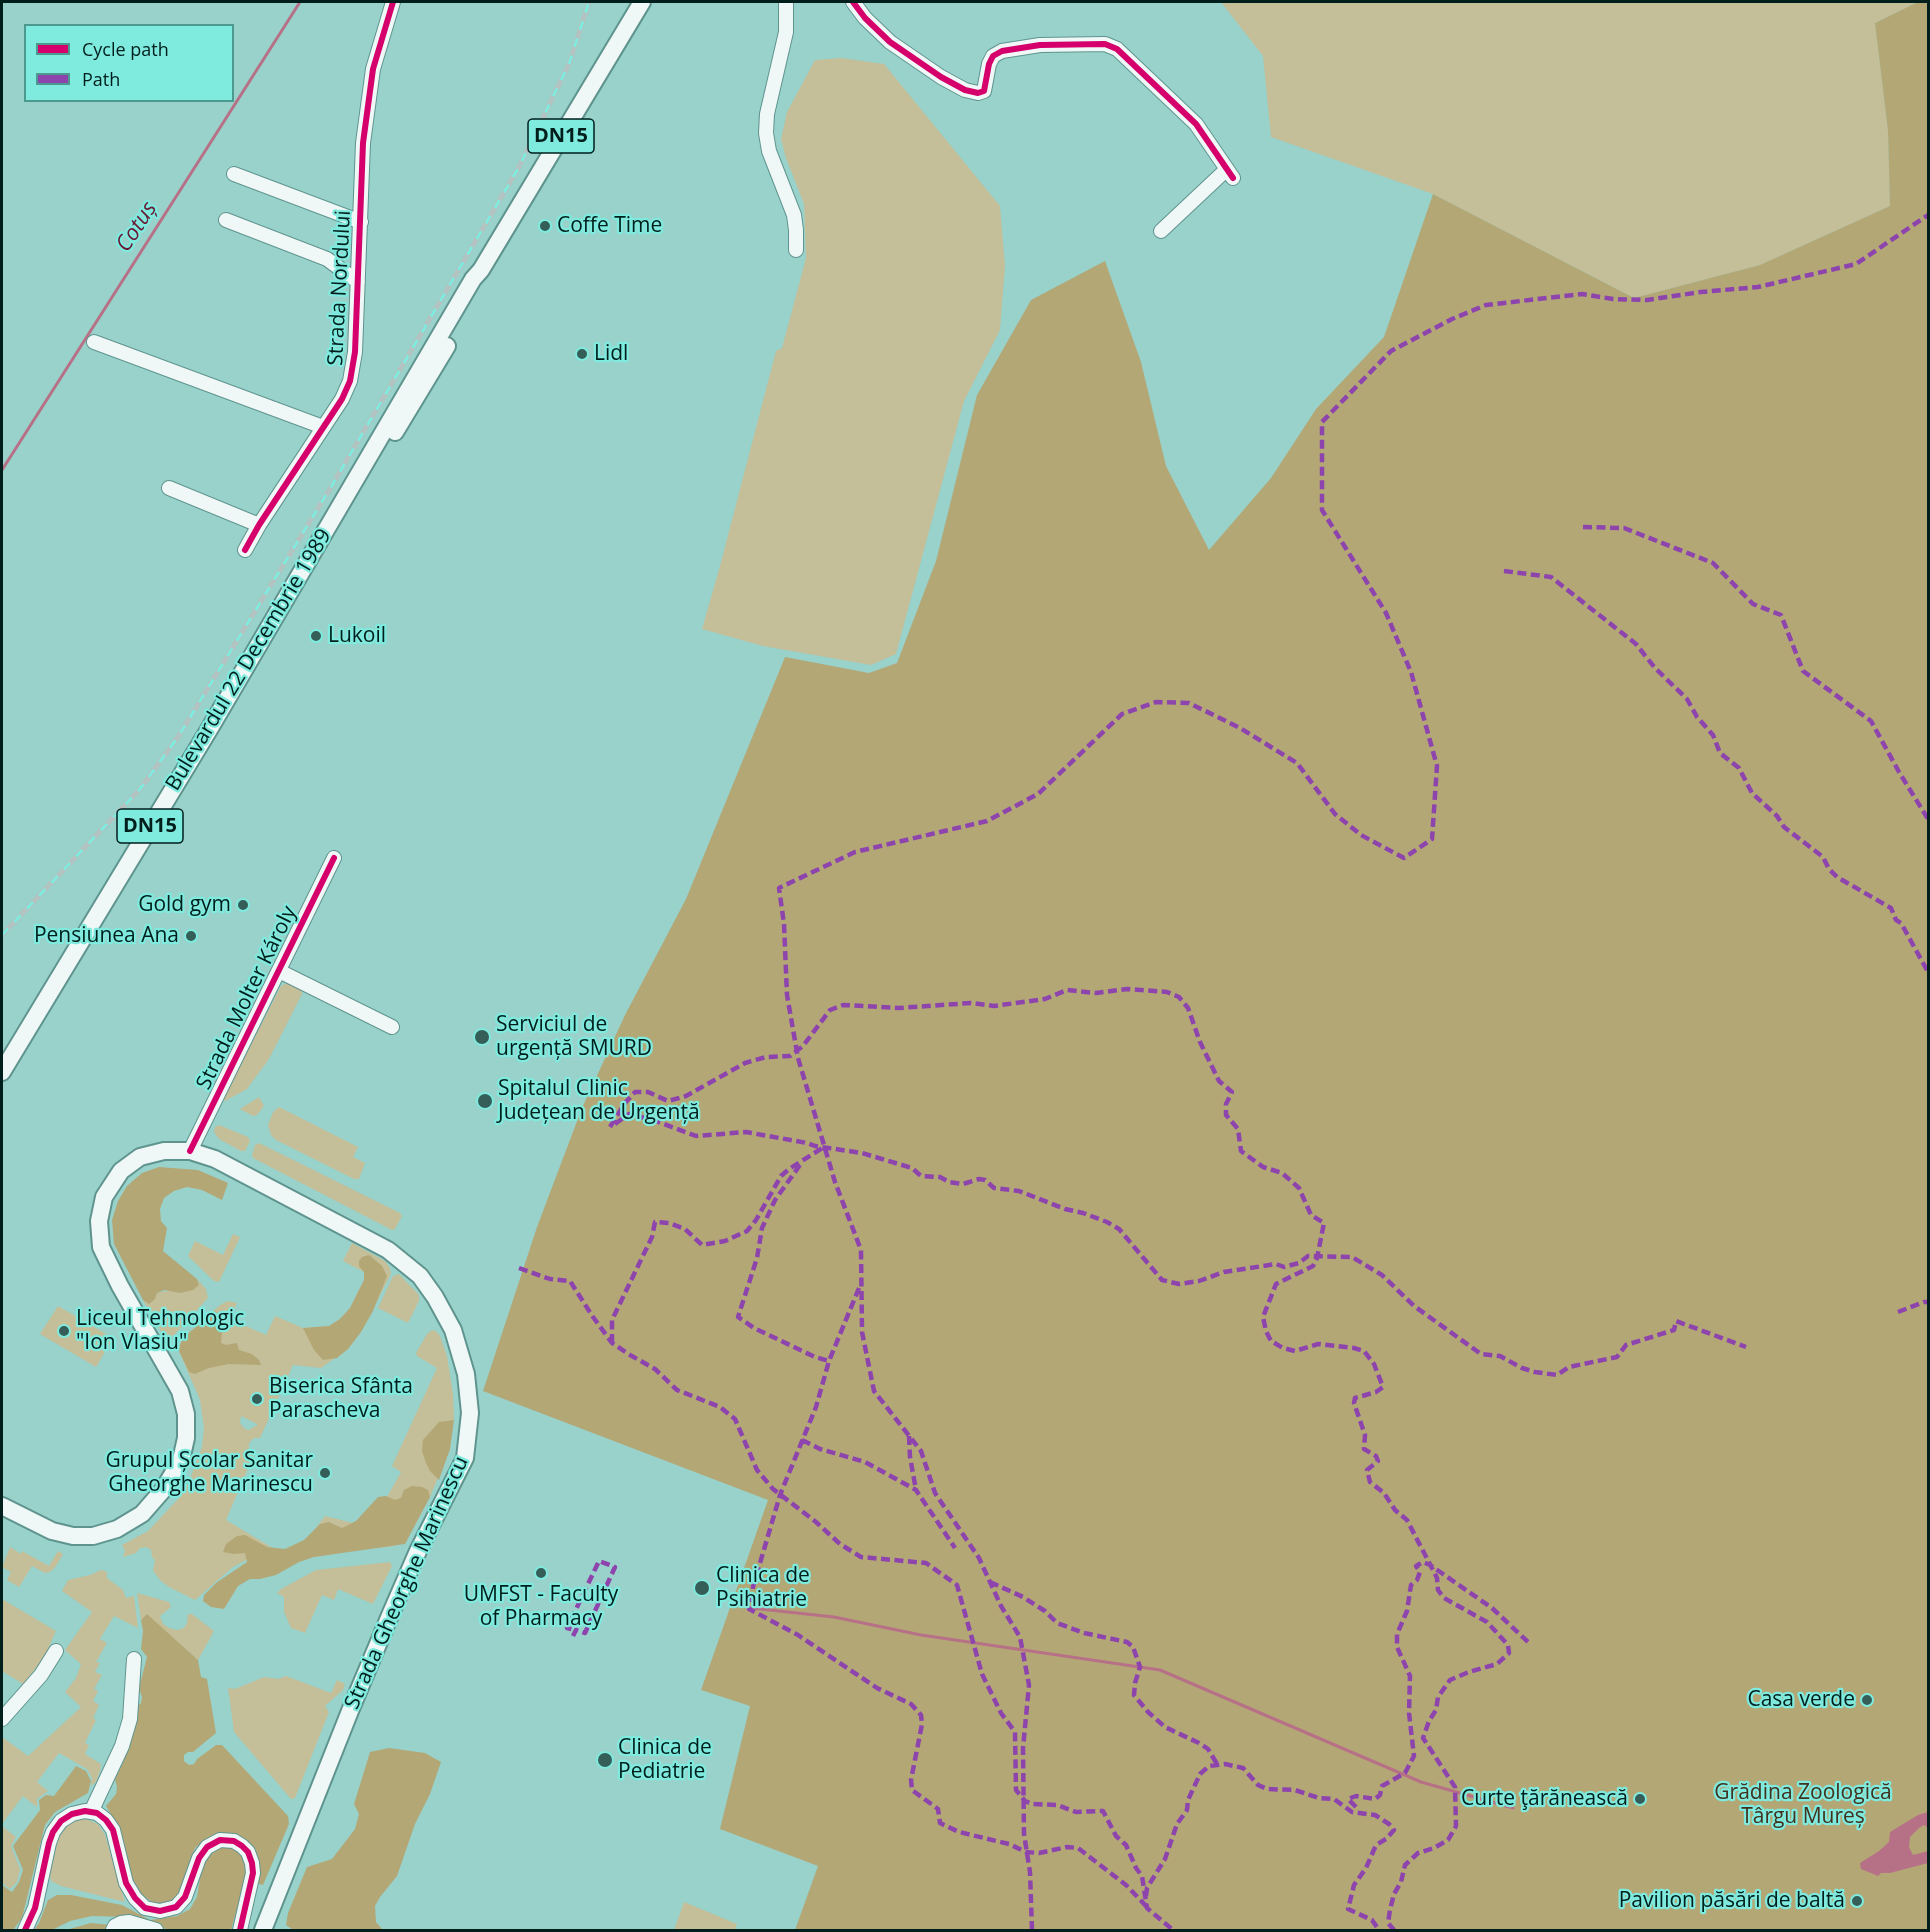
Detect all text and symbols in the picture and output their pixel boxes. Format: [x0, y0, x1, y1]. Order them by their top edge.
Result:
legend [24, 24, 234, 102]
text: Cycle path [82, 37, 169, 61]
text: Path [82, 67, 120, 91]
road number: DN15 [528, 119, 594, 153]
water label: Cotuș [111, 197, 163, 257]
street label: Strada Nordului [323, 210, 357, 366]
place label: Coffe Time [557, 213, 662, 239]
marker: Coffe Time [538, 219, 552, 233]
place label: Lidl [594, 341, 628, 367]
marker: Lidl [575, 347, 589, 361]
street label: Bulevardul 22 Decembrie 1989 [161, 525, 337, 795]
place label: Lukoil [328, 623, 386, 649]
marker: Lukoil [309, 629, 323, 643]
road number: DN15 [117, 809, 183, 843]
place label: Gold gym [138, 892, 231, 918]
marker: Gold gym [236, 898, 250, 912]
street label: Strada Molter Károly [192, 902, 302, 1094]
place label: Pensiunea Ana [34, 923, 179, 949]
marker: Pensiunea Ana [184, 929, 198, 943]
place label: Serviciul de urgență SMURD [496, 1012, 652, 1062]
marker: Serviciul de urgență SMURD [473, 1028, 491, 1046]
place label: Spitalul Clinic Județean de Urgență [498, 1076, 700, 1126]
marker: Spitalul Clinic Județean de Urgență [476, 1092, 494, 1110]
place label: Liceul Tehnologic "Ion Vlasiu" [76, 1306, 244, 1356]
marker: Liceul Tehnologic "Ion Vlasiu" [57, 1324, 71, 1338]
place label: Biserica Sfânta Parascheva [269, 1374, 413, 1424]
marker: Biserica Sfânta Parascheva [250, 1392, 264, 1406]
place label: Grupul Școlar Sanitar Gheorghe Marinescu [105, 1448, 313, 1498]
street label: Strada Gheorghe Marinescu [340, 1453, 474, 1713]
marker: Grupul Școlar Sanitar Gheorghe Marinescu [318, 1466, 332, 1480]
place label: Clinica de Psihiatrie [716, 1563, 810, 1613]
marker: UMFST - Faculty of Pharmacy [534, 1566, 548, 1580]
marker: Clinica de Psihiatrie [693, 1579, 711, 1597]
place label: UMFST - Faculty of Pharmacy [464, 1582, 618, 1632]
place label: Casa verde [1747, 1687, 1855, 1713]
marker: Casa verde [1860, 1693, 1874, 1707]
place label: Clinica de Pediatrie [618, 1735, 712, 1785]
marker: Clinica de Pediatrie [596, 1751, 614, 1769]
park label: Grădina Zoologică Târgu Mureș [1714, 1780, 1892, 1830]
place label: Curte ţărănească [1461, 1786, 1628, 1812]
marker: Curte ţărănească [1633, 1792, 1647, 1806]
place label: Pavilion păsări de baltă [1619, 1888, 1845, 1914]
marker: Pavilion păsări de baltă [1850, 1894, 1864, 1908]

